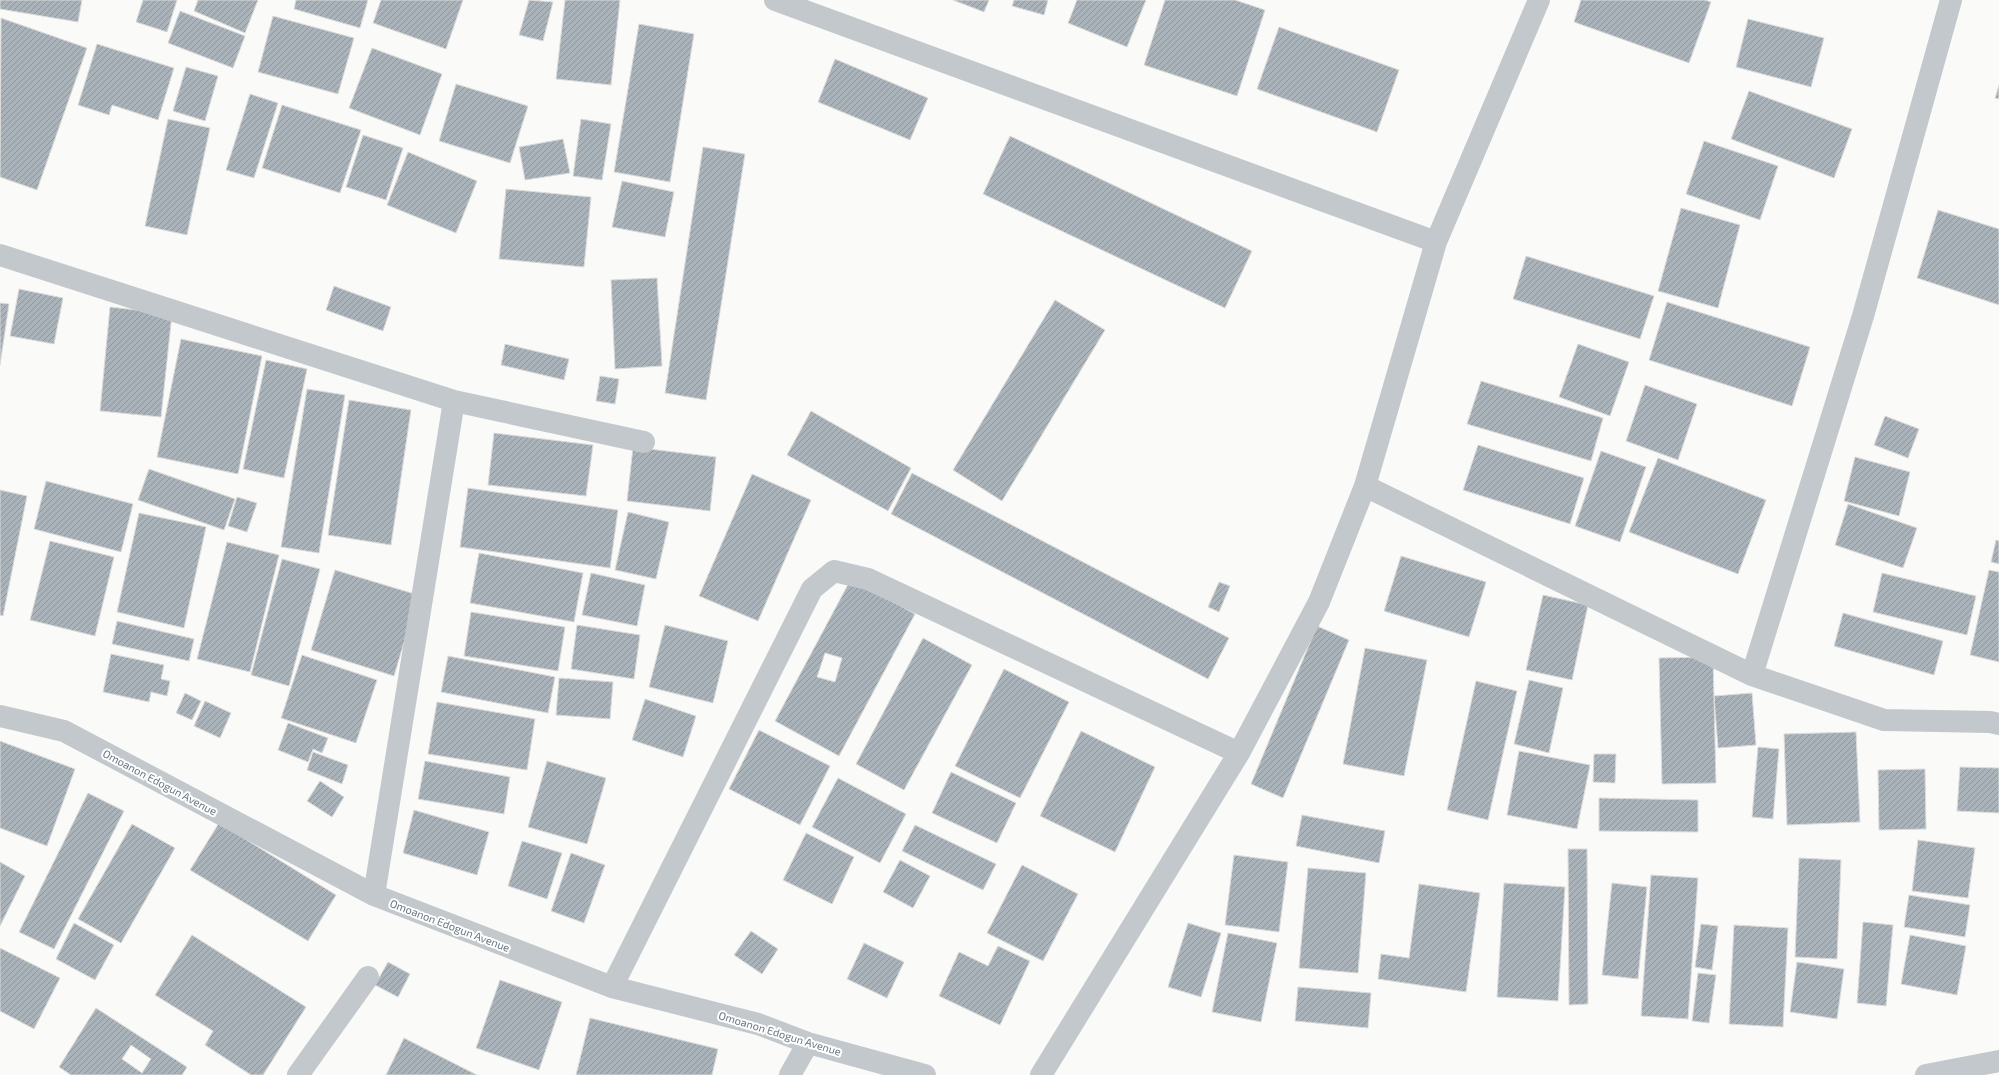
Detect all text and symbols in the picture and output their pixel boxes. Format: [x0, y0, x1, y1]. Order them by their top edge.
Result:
street label: Omoanon Edogun Avenue [101, 746, 219, 818]
street label: Omoanon Edogun Avenue [388, 896, 512, 954]
street label: Omoanon Edogun Avenue [717, 1008, 843, 1058]

